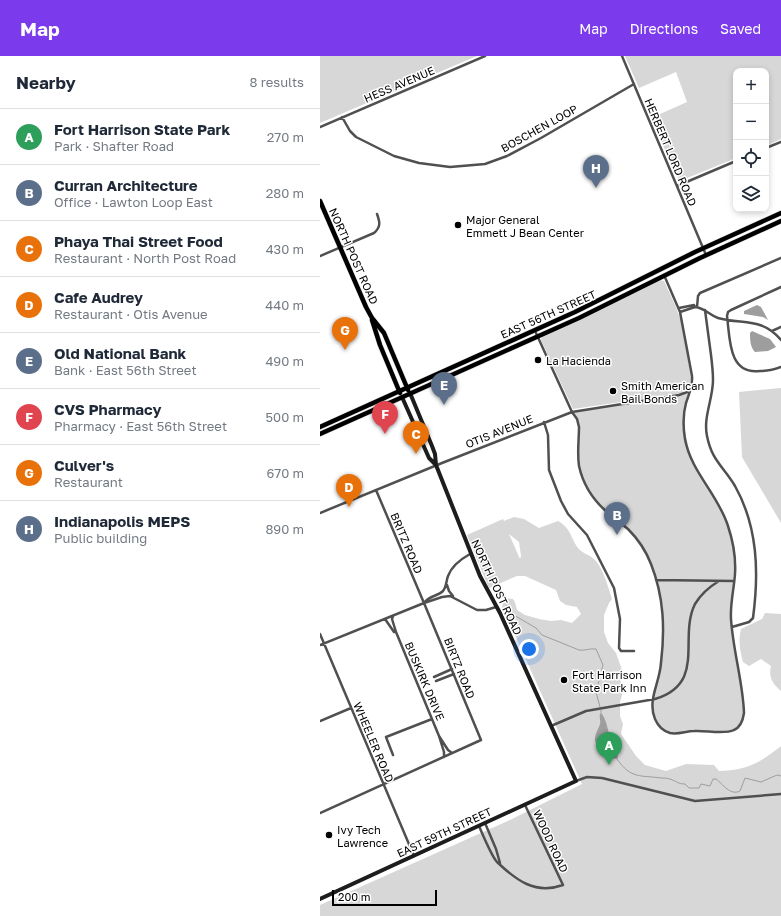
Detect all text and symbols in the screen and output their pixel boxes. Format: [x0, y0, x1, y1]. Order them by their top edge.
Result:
text: Map [20, 17, 60, 40]
text: Map [579, 20, 608, 37]
text: Directions [630, 20, 698, 37]
text: Saved [720, 20, 761, 37]
street label: HESS AVENUE [362, 63, 437, 105]
map controls [733, 68, 769, 212]
button: + [733, 68, 769, 104]
text: Nearby [16, 72, 76, 93]
text: 8 results [250, 74, 304, 90]
street label: HERBERT LORD ROAD [642, 96, 700, 208]
street label: BOSCHEN LOOP [498, 102, 580, 154]
button: − [733, 104, 769, 140]
text: Fort Harrison State Park [54, 120, 230, 138]
text: A [24, 129, 34, 145]
text: 270 m [267, 129, 304, 145]
text: Park · Shafter Road [54, 138, 174, 154]
button: locate [733, 140, 769, 176]
pin: H [583, 155, 609, 188]
text: Curran Architecture [54, 176, 198, 194]
button: layers [733, 176, 769, 212]
text: B [24, 185, 34, 201]
text: 280 m [266, 185, 304, 201]
text: Office · Lawton Loop East [54, 194, 213, 210]
street label: NORTH POST ROAD [327, 206, 381, 306]
place label: Major General Emmett J Bean Center [466, 213, 585, 239]
marker: Major General Emmett J Bean Center [453, 220, 463, 230]
text: Phaya Thai Street Food [54, 232, 223, 250]
text: C [24, 241, 34, 257]
text: 430 m [266, 241, 304, 257]
text: Restaurant · North Post Road [54, 250, 236, 266]
street label: EAST 56TH STREET [498, 287, 598, 341]
text: Cafe Audrey [54, 288, 143, 306]
text: D [24, 297, 34, 313]
text: 440 m [265, 297, 304, 313]
text: Restaurant · Otis Avenue [54, 306, 208, 322]
pin: G [332, 317, 358, 350]
text: Old National Bank [54, 344, 186, 362]
text: E [25, 353, 33, 369]
text: 490 m [265, 353, 304, 369]
place label: La Hacienda [546, 354, 611, 367]
marker: La Hacienda [533, 355, 543, 365]
text: Bank · East 56th Street [54, 362, 197, 378]
pin: E [431, 372, 457, 405]
place label: Smith American Bail Bonds [621, 379, 704, 405]
marker: Smith American Bail Bonds [608, 386, 618, 396]
text: CVS Pharmacy [54, 400, 161, 418]
pin: F [372, 401, 398, 434]
text: F [25, 409, 33, 425]
text: 500 m [266, 409, 304, 425]
street label: OTIS AVENUE [463, 411, 535, 450]
text: Pharmacy · East 56th Street [54, 418, 227, 434]
pin: C [403, 421, 429, 454]
text: Culver's [54, 456, 114, 474]
text: G [24, 465, 34, 481]
text: 670 m [266, 465, 304, 481]
text: Restaurant [54, 474, 123, 490]
pin: D [336, 474, 362, 507]
pin: B [604, 502, 630, 535]
street label: BRITZ ROAD [388, 511, 426, 576]
text: Indianapolis MEPS [54, 512, 190, 530]
text: H [24, 521, 34, 537]
text: 890 m [265, 521, 304, 537]
text: Public building [54, 530, 147, 546]
street label: NORTH POST ROAD [469, 537, 525, 637]
street label: BIRTZ ROAD [442, 636, 478, 701]
your location [519, 639, 539, 659]
street label: BUSKIRK DRIVE [403, 640, 448, 722]
place label: Fort Harrison State Park Inn [572, 668, 646, 694]
marker: Fort Harrison State Park Inn [559, 675, 569, 685]
street label: WHEELER ROAD [351, 700, 397, 784]
pin: A [596, 732, 622, 765]
street label: EAST 59TH STREET [395, 804, 494, 860]
street label: WOOD ROAD [531, 808, 571, 875]
place label: Ivy Tech Lawrence [337, 823, 388, 849]
marker: Ivy Tech Lawrence [324, 830, 334, 840]
scale bar [332, 888, 437, 907]
text: 200 m [338, 890, 371, 903]

